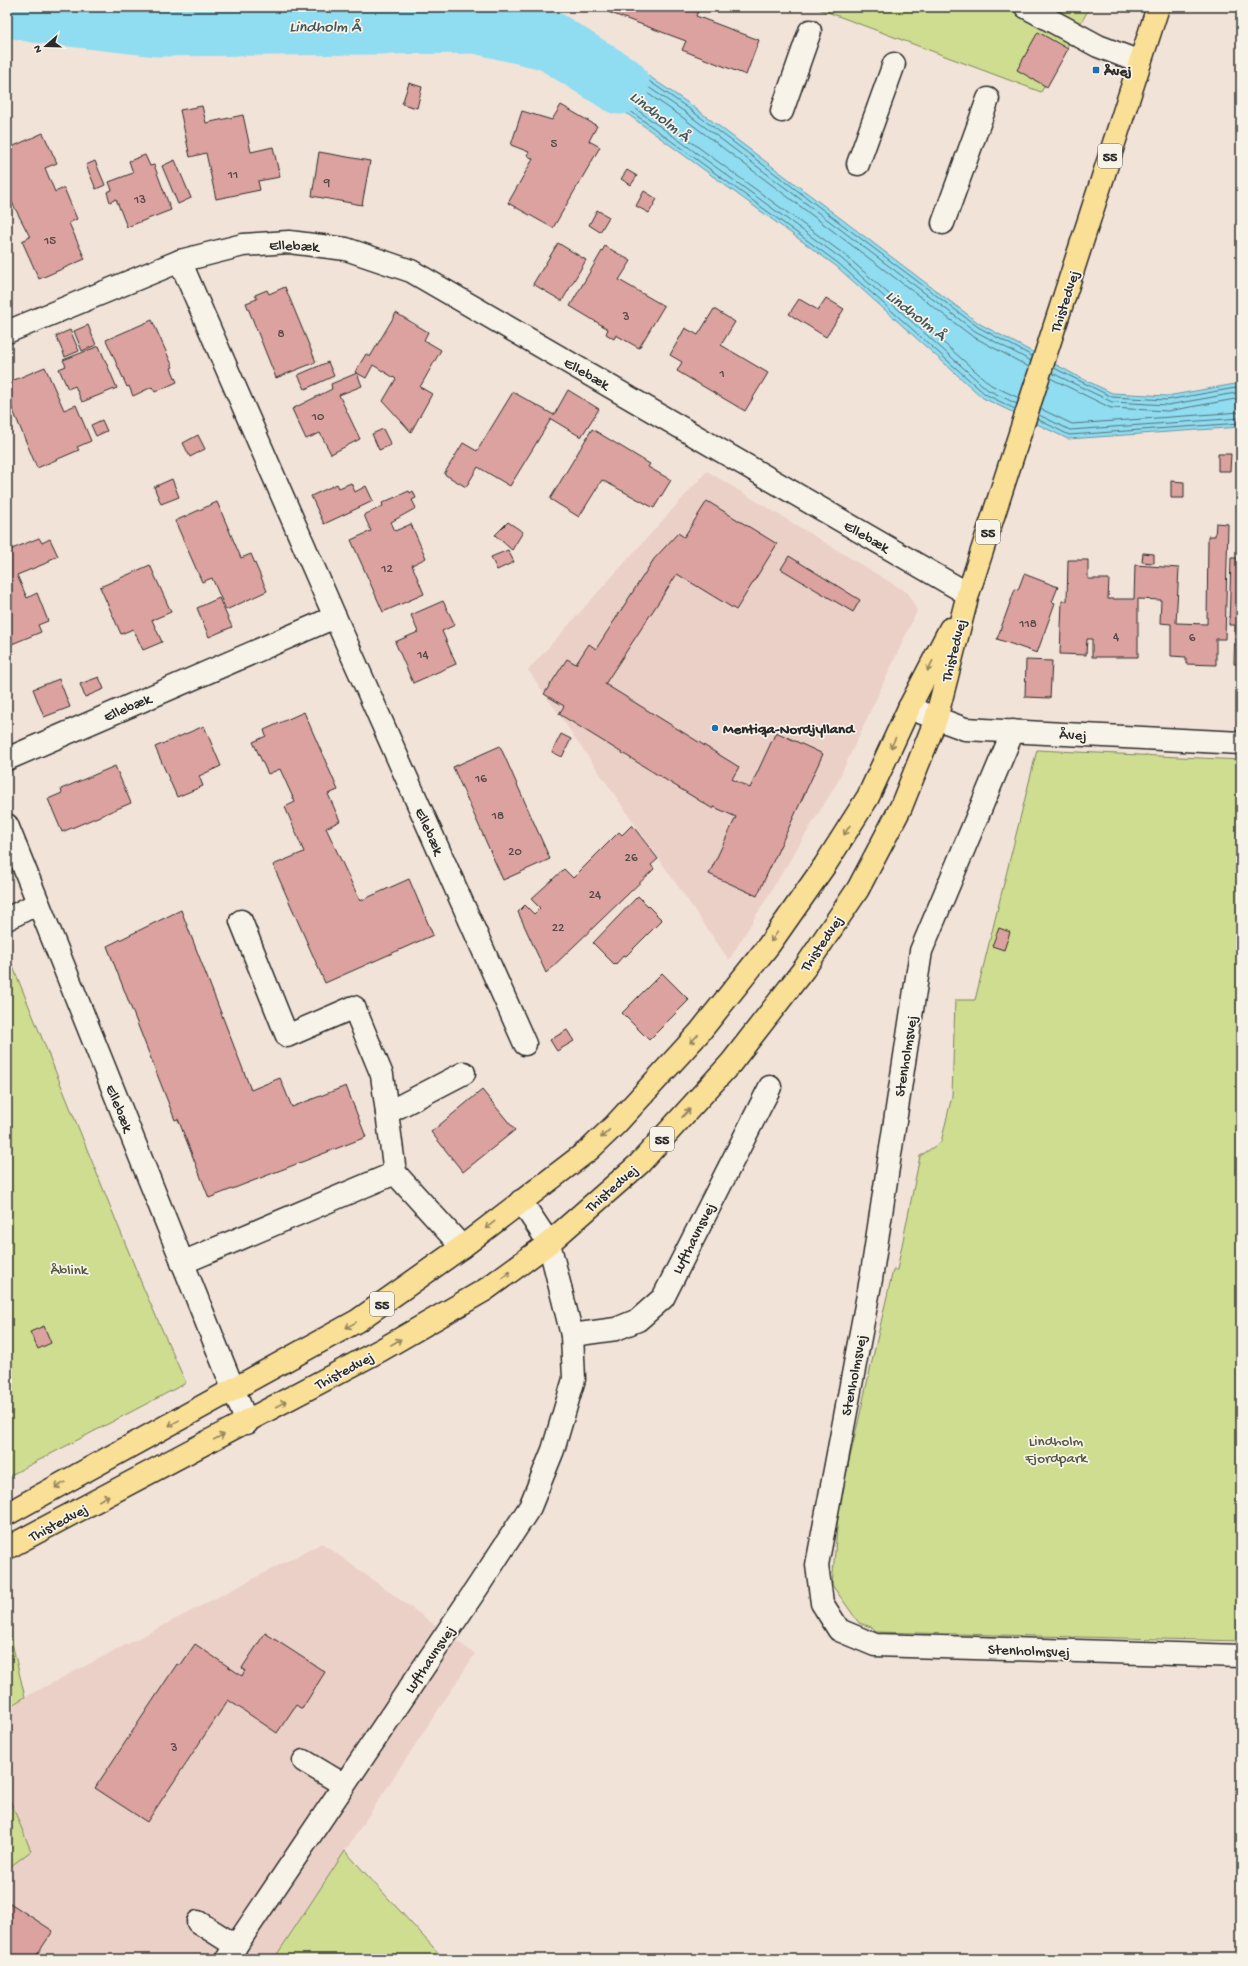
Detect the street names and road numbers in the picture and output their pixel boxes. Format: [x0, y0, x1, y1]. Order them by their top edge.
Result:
road number: 55 [1098, 144, 1122, 168]
street label: Ellebæk [269, 237, 320, 257]
street label: Thistedvej [1047, 268, 1084, 336]
street label: Ellebæk [560, 354, 613, 396]
street label: Ellebæk [840, 517, 893, 559]
road number: 55 [976, 520, 1000, 544]
street label: Thistedvej [938, 617, 971, 685]
street label: Ellebæk [101, 690, 155, 727]
street label: Åvej [1059, 726, 1087, 746]
street label: Ellebæk [410, 805, 447, 859]
street label: Thistedvej [797, 913, 848, 977]
street label: Stenholmsvej [892, 1014, 922, 1098]
street label: Ellebæk [100, 1082, 136, 1136]
road number: 55 [650, 1127, 674, 1151]
street label: Thistedvej [582, 1162, 642, 1218]
street label: Lufthavnsvej [669, 1200, 720, 1278]
road number: 55 [370, 1292, 394, 1316]
street label: Stenholmsvej [838, 1333, 872, 1417]
street label: Thistedvej [312, 1349, 377, 1395]
street label: Thistedvej [26, 1501, 91, 1547]
street label: Lufthavnsvej [401, 1623, 460, 1697]
street label: Stenholmsvej [988, 1642, 1070, 1662]

